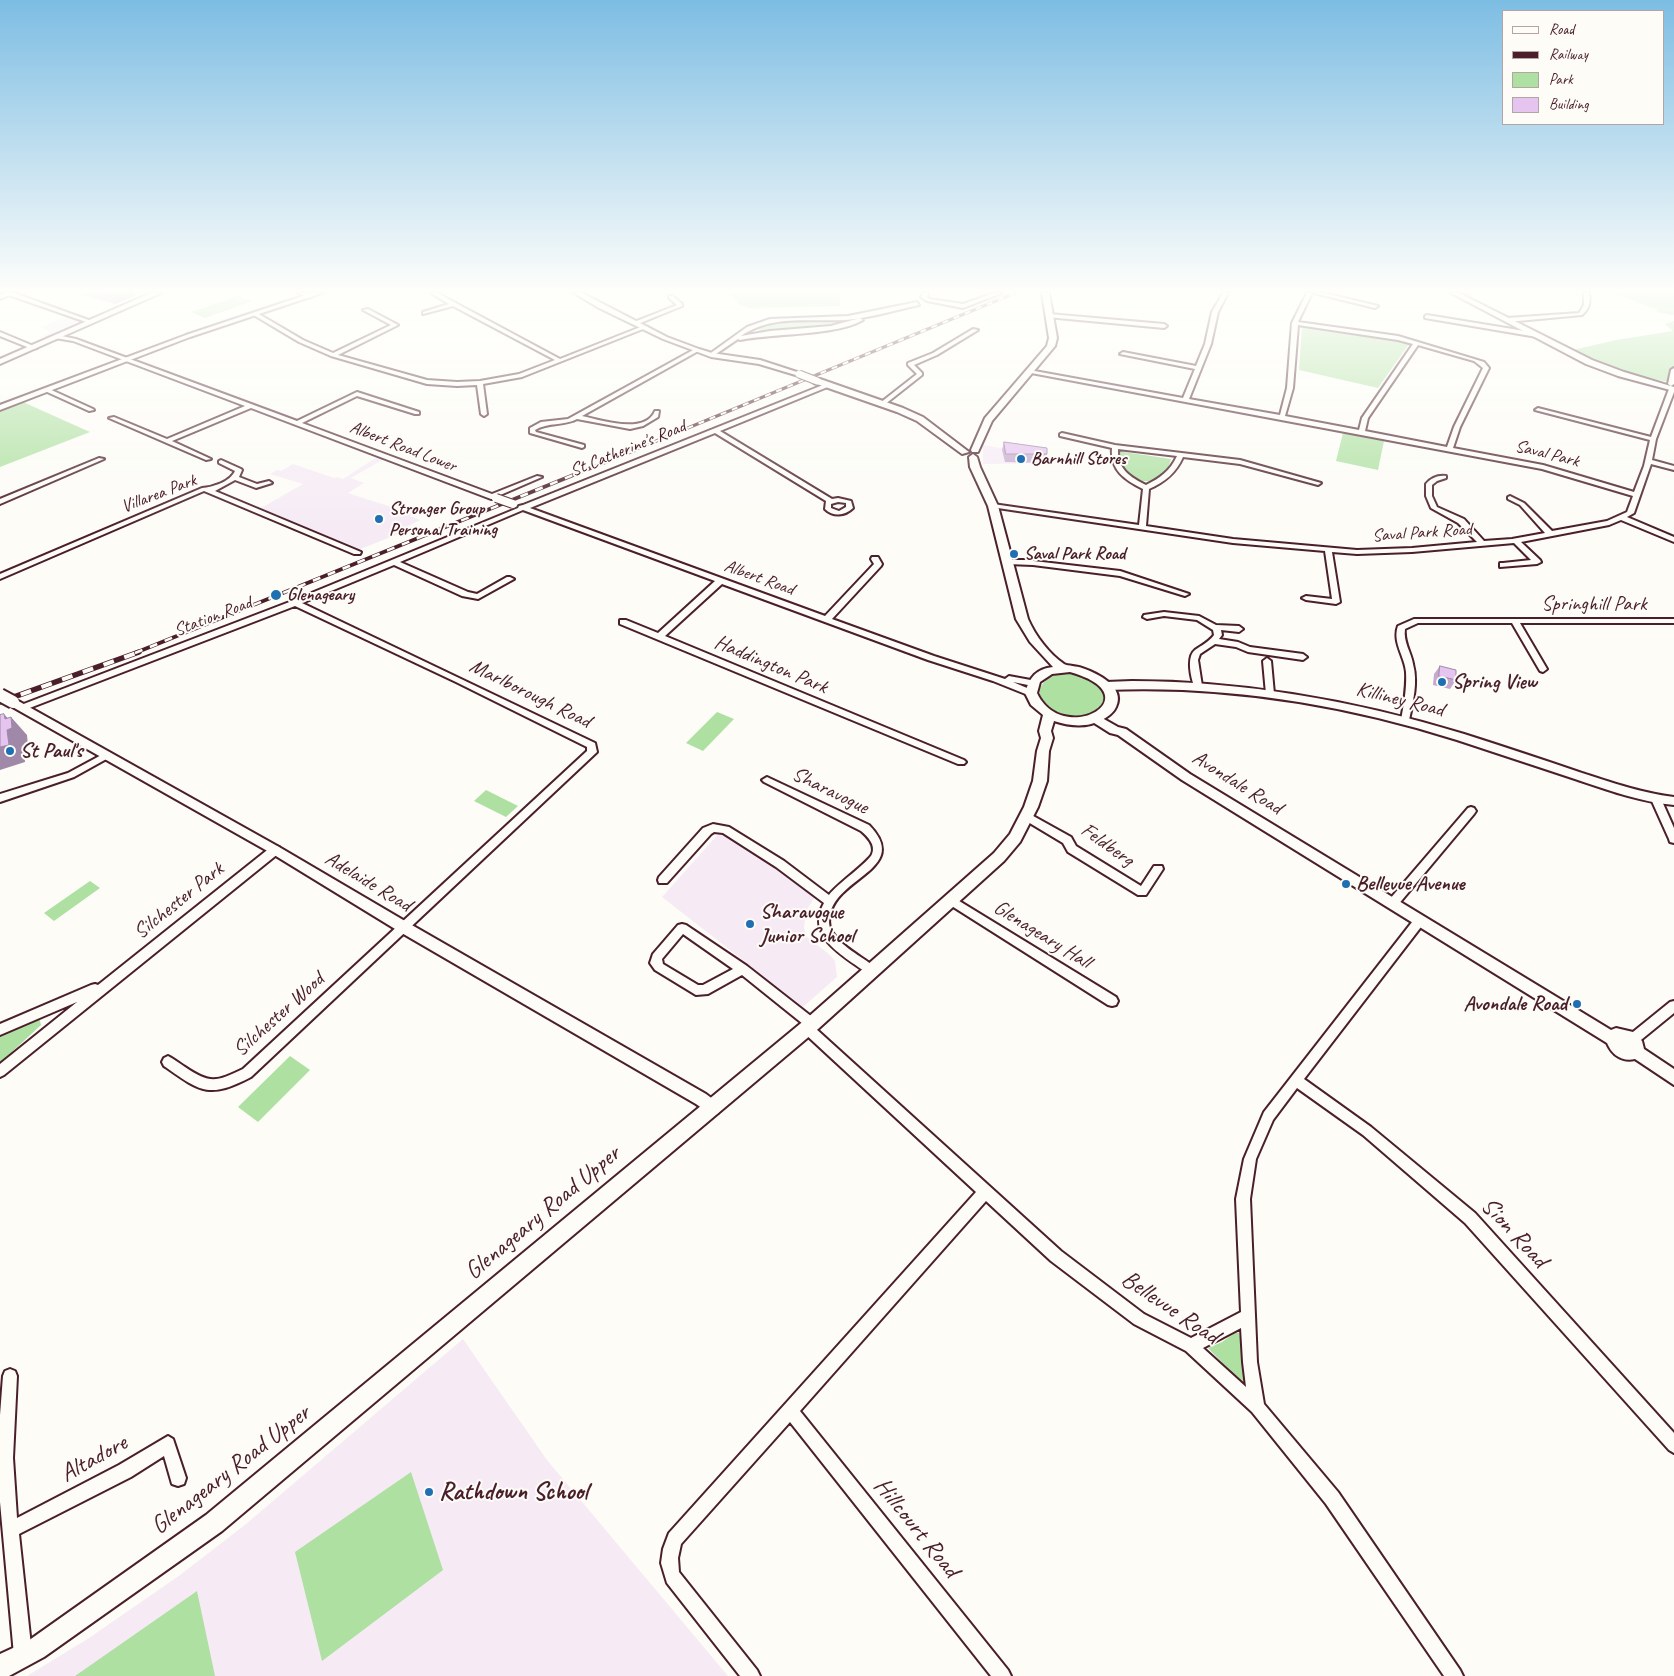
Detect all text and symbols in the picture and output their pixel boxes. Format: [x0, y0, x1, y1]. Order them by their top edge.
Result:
legend [1502, 10, 1664, 125]
text: Road [1549, 20, 1574, 39]
text: Railway [1549, 45, 1588, 64]
text: Park [1549, 70, 1573, 89]
text: Building [1549, 95, 1588, 114]
street label: St Catherine's Road [567, 416, 689, 482]
street label: Albert Road Lower [347, 417, 459, 477]
street label: Saval Park [1513, 436, 1581, 472]
place label: Barnhill Stores [1031, 448, 1126, 470]
marker: Barnhill Stores [1015, 453, 1027, 465]
street label: Villarea Park [118, 470, 200, 518]
place label: Stronger Group Personal Training [389, 498, 497, 540]
marker: Stronger Group Personal Training [373, 513, 385, 525]
street label: Saval Park Road [1372, 519, 1472, 547]
place label: Saval Park Road [1024, 543, 1125, 565]
marker: Saval Park Road [1008, 548, 1020, 560]
street label: Albert Road [721, 555, 797, 601]
place label: Glenageary [287, 584, 354, 606]
marker: Glenageary [269, 588, 283, 602]
street label: Springhill Park [1541, 591, 1647, 617]
street label: Station Road [171, 592, 255, 642]
street label: Haddington Park [711, 630, 831, 700]
street label: Marlborough Road [465, 654, 595, 734]
place label: Spring View [1452, 669, 1537, 695]
marker: Spring View [1436, 676, 1448, 688]
street label: Killiney Road [1354, 677, 1446, 723]
place label: St Paul's [20, 738, 83, 764]
marker: St Paul's [4, 745, 16, 757]
street label: Avondale Road [1187, 745, 1287, 821]
street label: Sharavogue [788, 762, 872, 820]
street label: Feldberg [1076, 818, 1138, 872]
street label: Adelaide Road [320, 846, 416, 918]
street label: Silchester Park [129, 857, 229, 945]
place label: Bellevue Avenue [1356, 871, 1465, 897]
marker: Bellevue Avenue [1340, 878, 1352, 890]
street label: Glenageary Hall [989, 895, 1095, 975]
place label: Sharavogue Junior School [760, 899, 854, 949]
marker: Sharavogue Junior School [744, 918, 756, 930]
street label: Silchester Wood [228, 968, 330, 1062]
place label: Avondale Road [1463, 991, 1567, 1017]
marker: Avondale Road [1571, 998, 1583, 1010]
street label: Glenageary Road Upper [459, 1139, 627, 1287]
street label: Sion Road [1474, 1192, 1554, 1274]
street label: Bellevue Road [1115, 1264, 1225, 1352]
street label: Glenageary Road Upper [145, 1399, 317, 1541]
street label: Altadore [55, 1428, 133, 1490]
street label: Hillcourt Road [867, 1472, 965, 1584]
place label: Rathdown School [439, 1477, 588, 1507]
marker: Rathdown School [423, 1486, 435, 1498]

